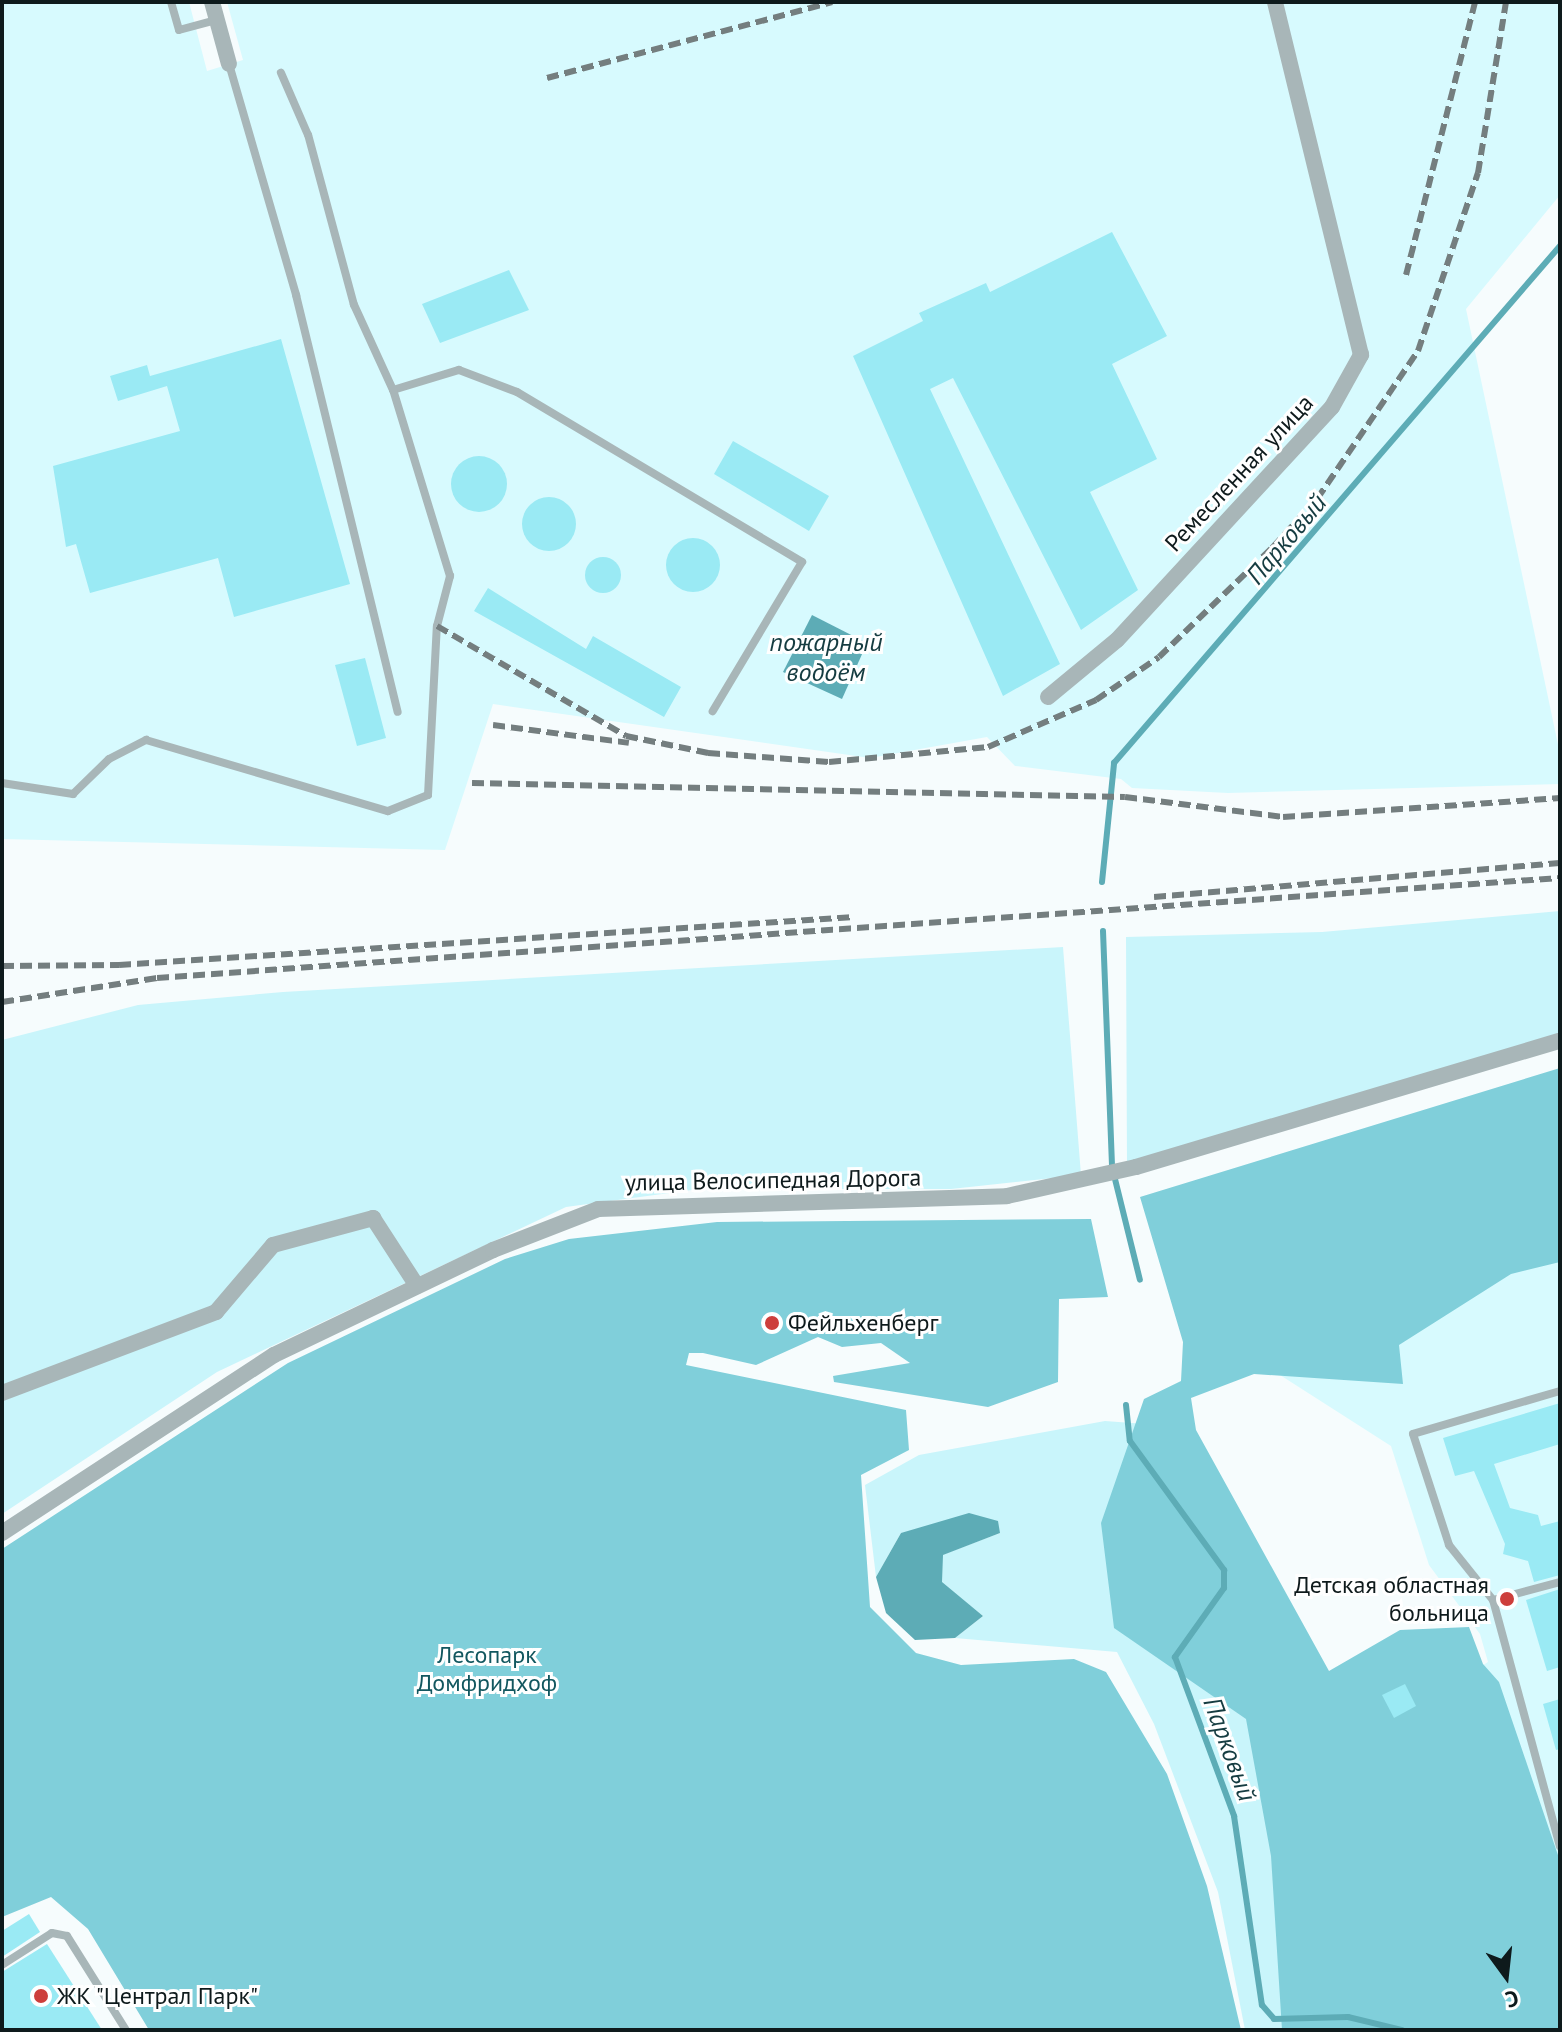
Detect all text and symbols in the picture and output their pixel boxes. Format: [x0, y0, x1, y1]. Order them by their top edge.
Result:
street label: Ремесленная улица [1159, 389, 1319, 557]
water label: Парковый [1239, 487, 1333, 591]
water label: пожарный водоём [770, 626, 882, 688]
street label: улица Велосипедная Дорога [624, 1163, 922, 1197]
place label: Фейльхенберг [788, 1309, 938, 1337]
marker: Фейльхенберг [763, 1314, 781, 1332]
place label: Детская областная больница [1294, 1571, 1489, 1627]
marker: Детская областная больница [1496, 1588, 1518, 1610]
park label: Лесопарк Домфридхоф [417, 1641, 557, 1697]
water label: Парковый [1197, 1693, 1263, 1805]
north arrow [1466, 1936, 1546, 2016]
place label: ЖК "Централ Парк" [57, 1982, 260, 2010]
text: С [1503, 1984, 1522, 2014]
marker: ЖК "Централ Парк" [32, 1987, 50, 2005]

